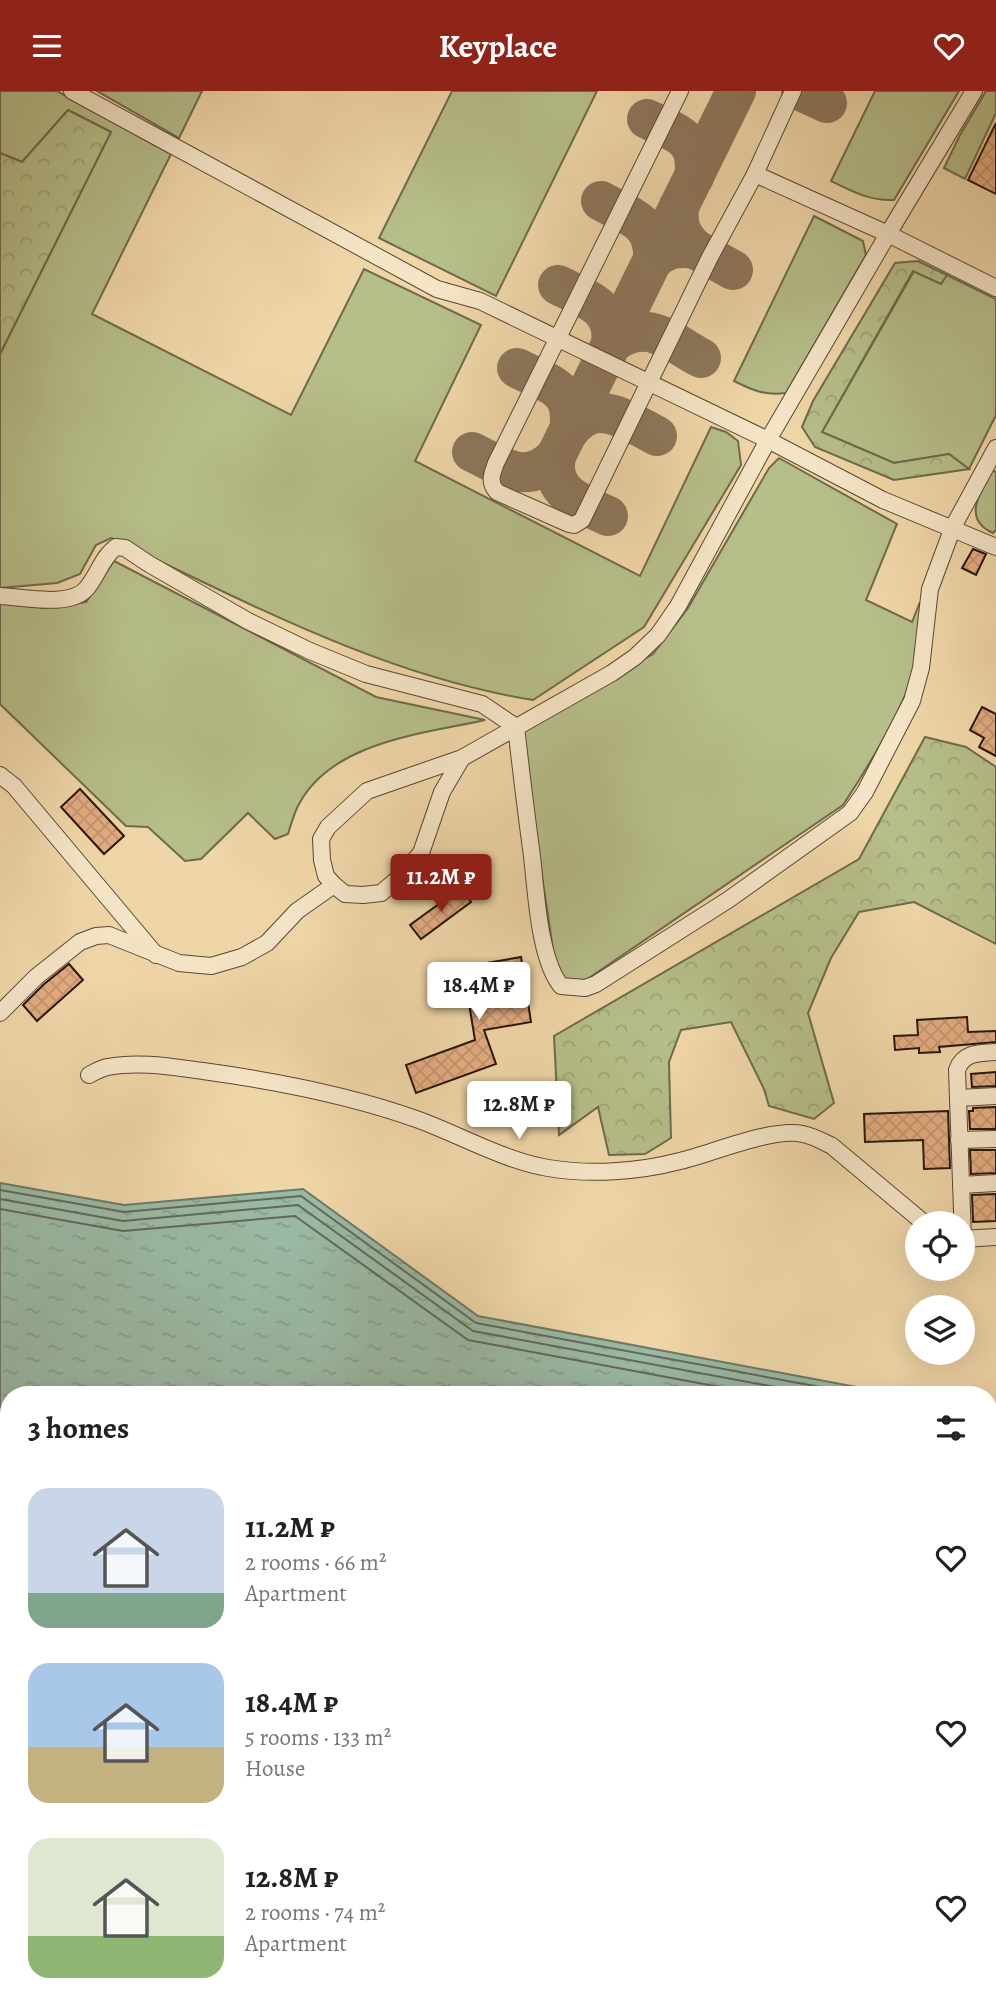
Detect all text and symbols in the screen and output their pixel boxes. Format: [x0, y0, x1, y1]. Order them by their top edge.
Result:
text: Keyplace [439, 24, 557, 68]
icon: menu [28, 27, 66, 65]
icon: heart [930, 27, 968, 65]
pin: 11.2M ₽ [376, 855, 506, 914]
text: 11.2M ₽ [407, 861, 475, 892]
pin: 18.4M ₽ [414, 963, 544, 1022]
text: 18.4M ₽ [443, 969, 515, 1000]
pin: 12.8M ₽ [454, 1081, 584, 1141]
text: 12.8M ₽ [483, 1088, 555, 1119]
map controls [905, 1211, 975, 1365]
button: locate [905, 1211, 975, 1281]
button: layers [905, 1295, 975, 1365]
text: 3 homes [28, 1408, 129, 1448]
icon: filters [932, 1409, 970, 1447]
text: 11.2M ₽ [245, 1507, 335, 1547]
icon: home [84, 1516, 168, 1600]
icon: heart [932, 1539, 970, 1577]
text: 2 rooms · 66 m² [245, 1547, 387, 1578]
text: Apartment [245, 1578, 347, 1609]
text: 18.4M ₽ [245, 1682, 338, 1722]
icon: home [84, 1691, 168, 1775]
icon: heart [932, 1714, 970, 1752]
text: 5 rooms · 133 m² [245, 1722, 391, 1753]
text: House [245, 1753, 305, 1784]
text: 12.8M ₽ [245, 1857, 339, 1897]
icon: home [84, 1866, 168, 1950]
icon: heart [932, 1889, 970, 1927]
text: 2 rooms · 74 m² [245, 1897, 385, 1928]
text: Apartment [245, 1928, 347, 1959]

